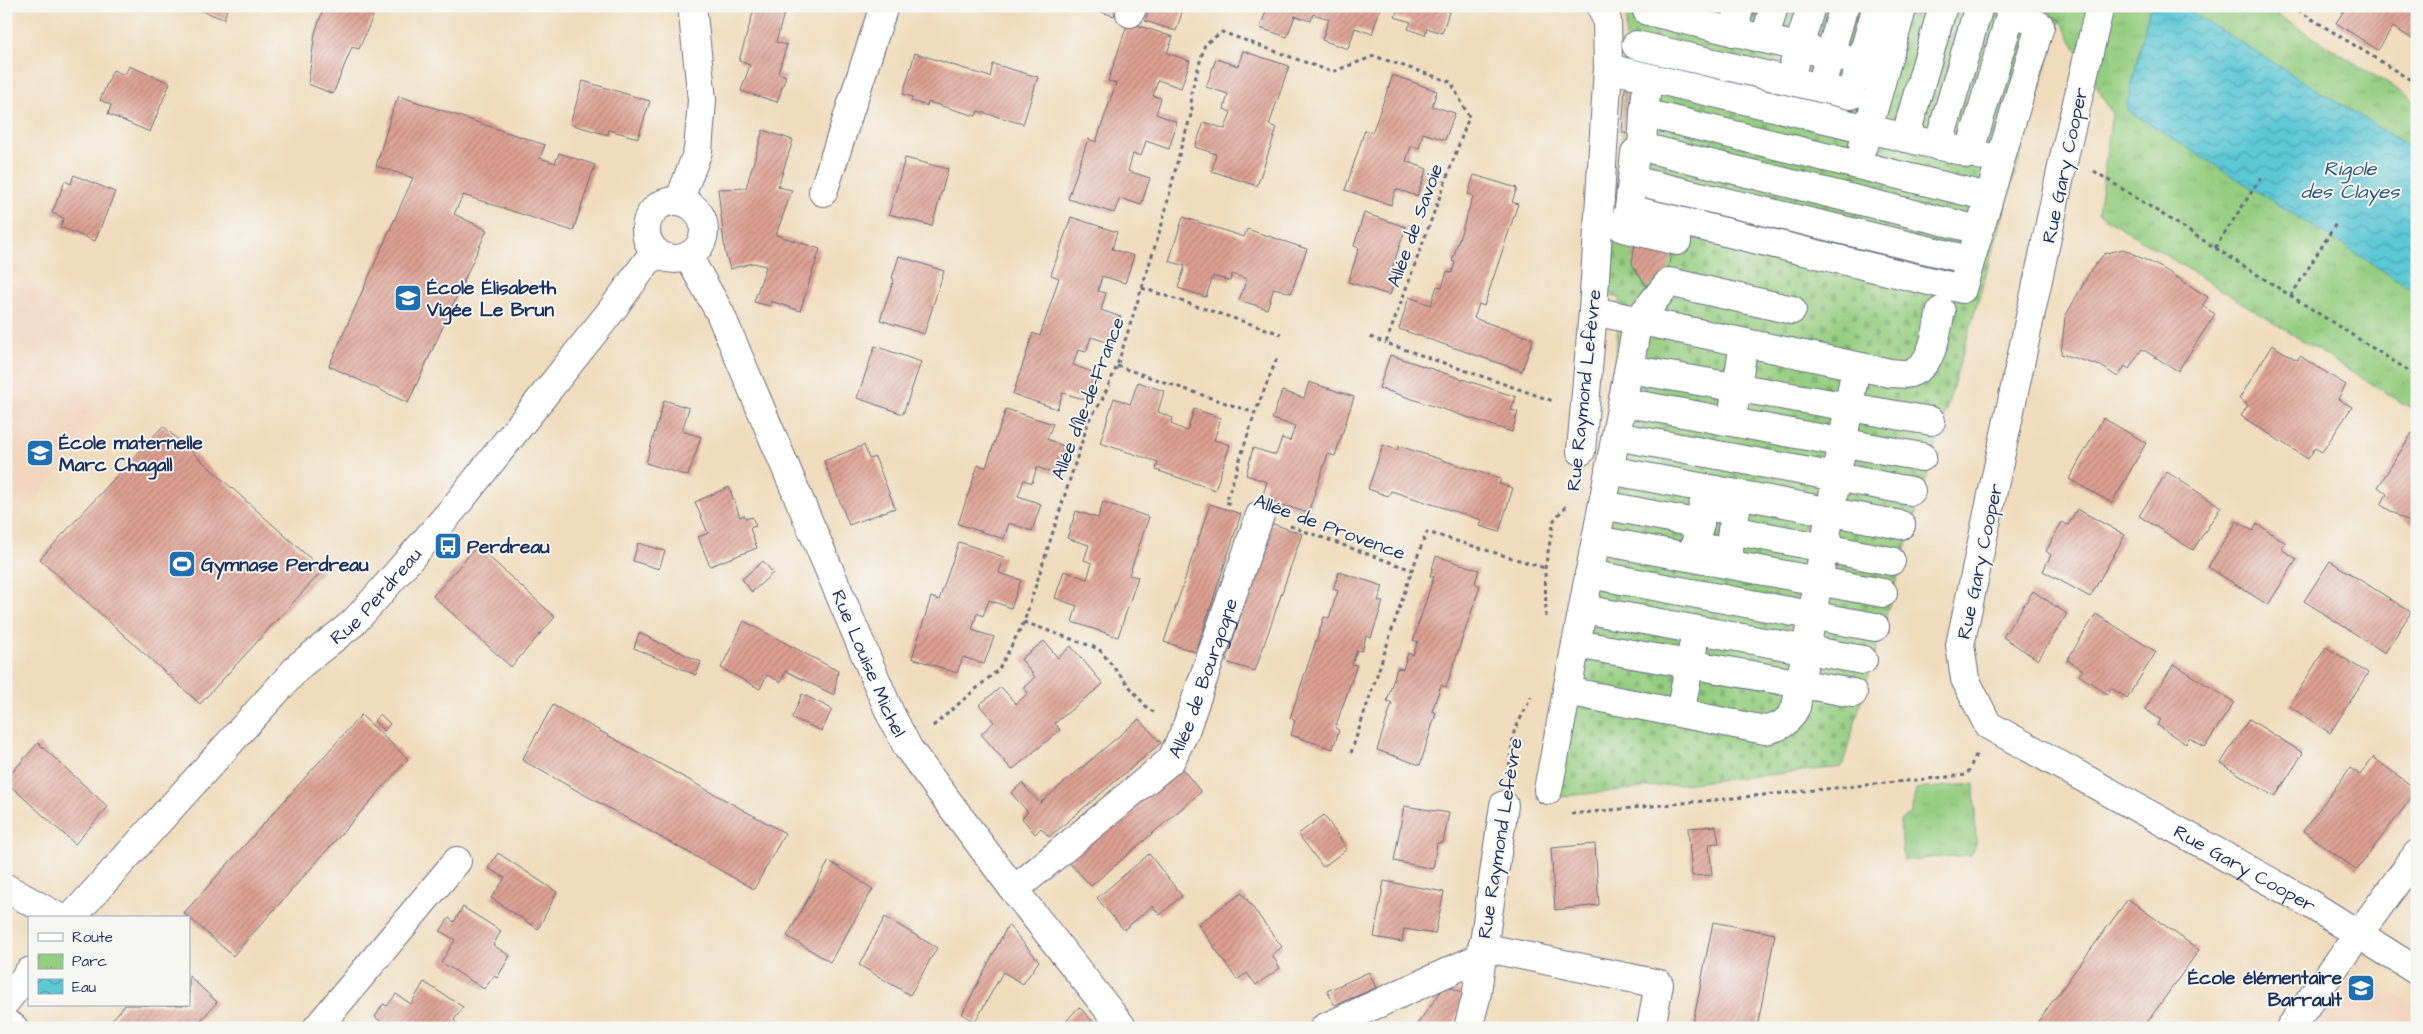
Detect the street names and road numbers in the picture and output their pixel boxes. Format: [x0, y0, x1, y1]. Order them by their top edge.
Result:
street label: Rue Gary Cooper [2036, 84, 2096, 246]
street label: Allée de Savoie [1381, 160, 1450, 291]
street label: Rue Raymond Lefèvre [1560, 288, 1610, 492]
street label: Allée d'Île-de-France [1045, 313, 1132, 484]
street label: Rue Gary Cooper [1951, 480, 2011, 642]
street label: Allée de Provence [1250, 488, 1409, 567]
street label: Rue Perdreau [325, 542, 429, 651]
street label: Rue Louise Michel [824, 586, 912, 742]
street label: Allée de Bourgogne [1162, 595, 1245, 763]
street label: Rue Raymond Lefèvre [1471, 736, 1531, 941]
street label: Rue Gary Cooper [2168, 819, 2321, 920]

